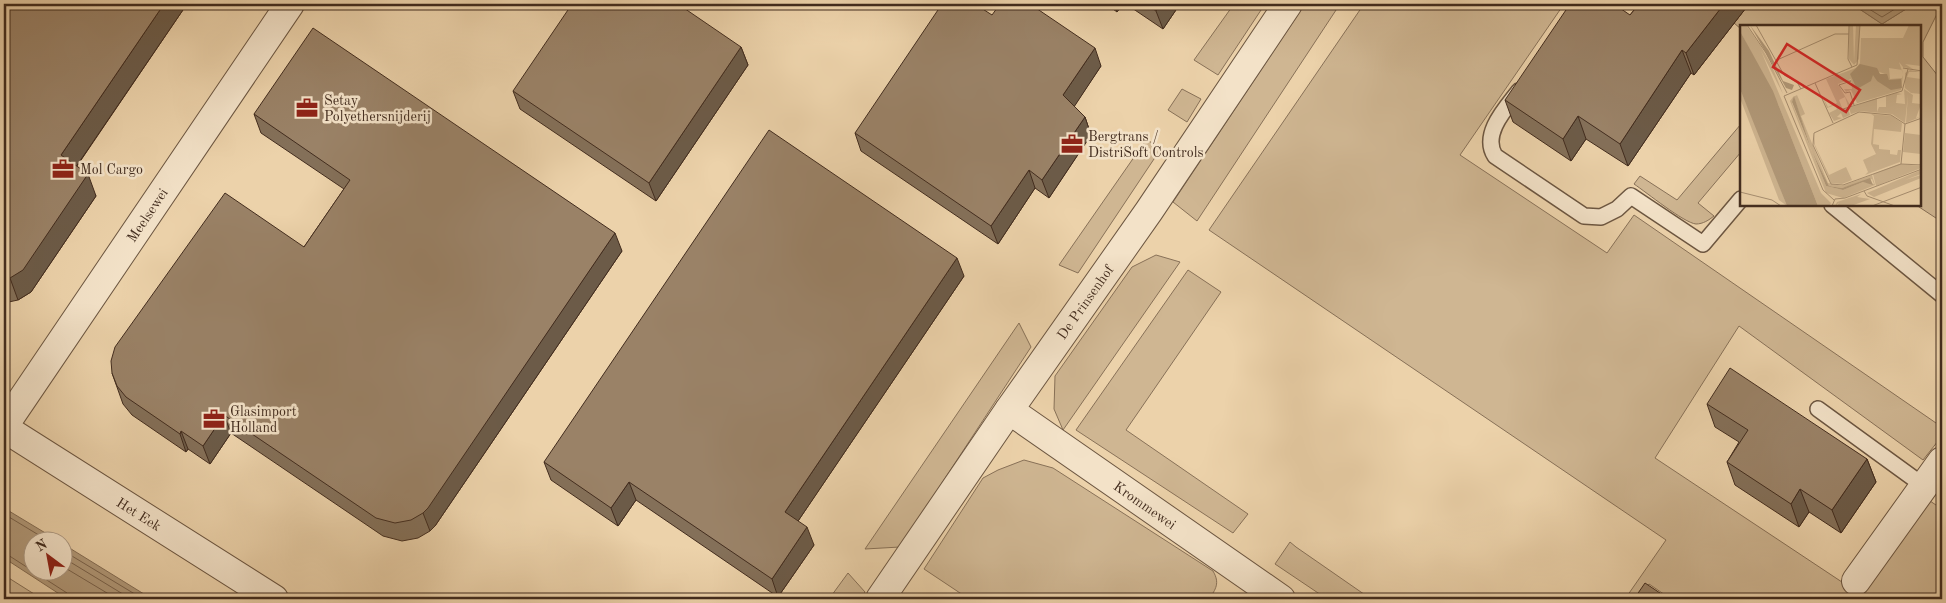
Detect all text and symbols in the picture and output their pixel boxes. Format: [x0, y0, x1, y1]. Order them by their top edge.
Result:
inset map [1740, 25, 1921, 206]
place label: Setay Polyethersnijderij [324, 94, 431, 124]
office icon: Setay Polyethersnijderij [294, 95, 320, 121]
place label: Bergtrans / DistriSoft Controls [1088, 130, 1204, 160]
office icon: Bergtrans / DistriSoft Controls [1059, 131, 1085, 157]
office icon: Mol Cargo [50, 156, 76, 182]
place label: Mol Cargo [80, 163, 143, 177]
street label: Meelsewei [125, 186, 171, 245]
street label: De Prinsenhof [1055, 262, 1117, 342]
place label: Glasimport Holland [230, 405, 297, 435]
office icon: Glasimport Holland [201, 406, 227, 432]
street label: Krommewei [1111, 479, 1178, 532]
street label: Het Eek [114, 496, 163, 534]
north arrow [22, 530, 72, 580]
text: N [33, 537, 50, 555]

